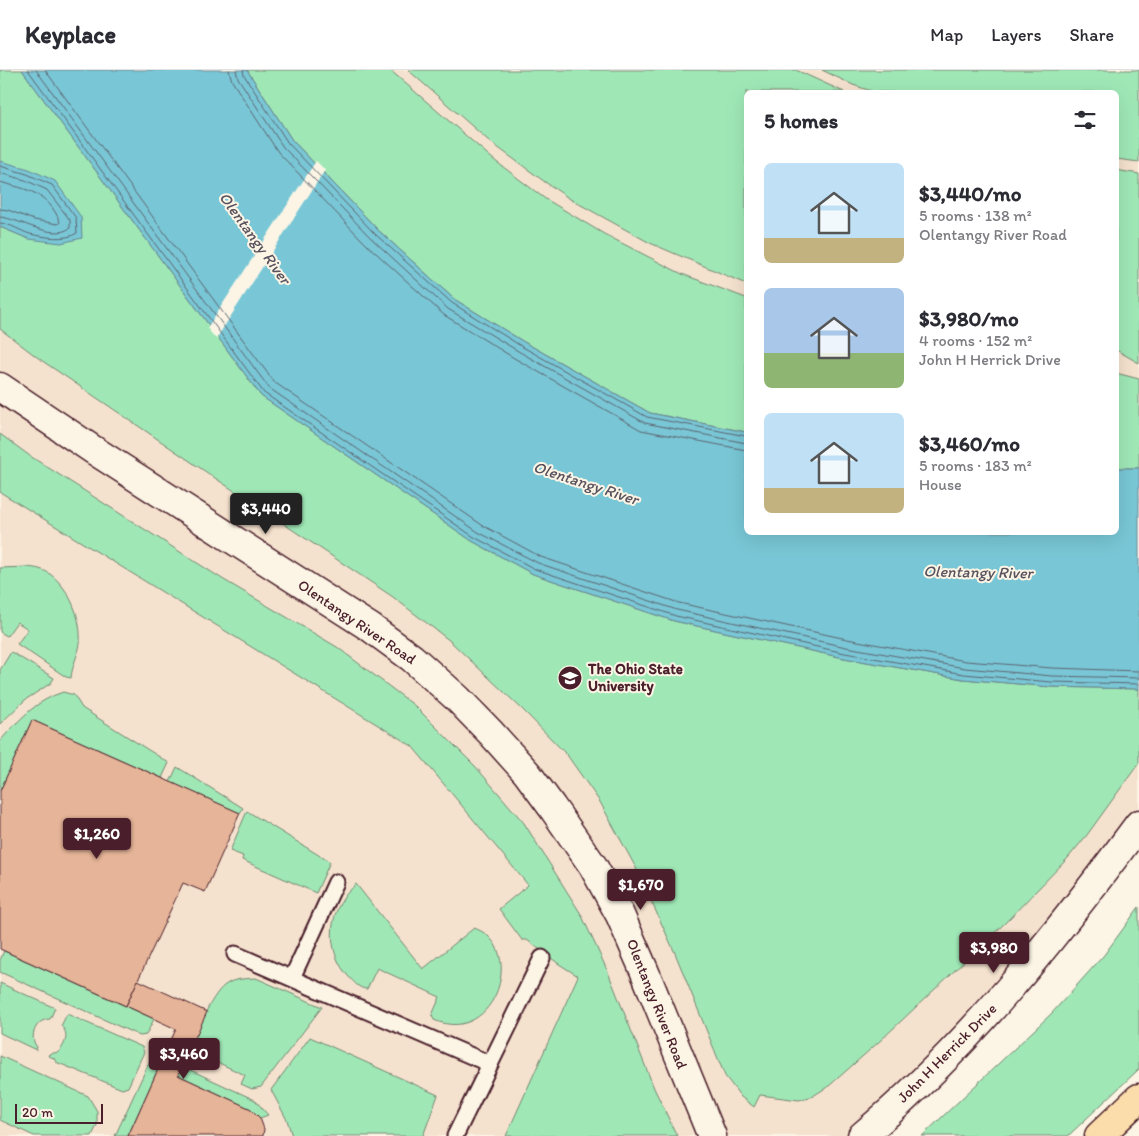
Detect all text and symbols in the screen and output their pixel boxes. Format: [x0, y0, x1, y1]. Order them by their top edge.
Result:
text: Keyplace [25, 20, 116, 49]
text: Map [930, 24, 963, 46]
text: Layers [991, 24, 1041, 46]
text: Share [1069, 24, 1114, 46]
icon: filters [1071, 106, 1099, 134]
text: 5 homes [764, 108, 838, 133]
text: $3,440/mo [919, 181, 1021, 206]
icon: home [804, 183, 864, 243]
water label: Olentangy River [215, 188, 296, 289]
text: 5 rooms · 138 m² [919, 206, 1032, 225]
text: Olentangy River Road [919, 225, 1067, 244]
text: $3,980/mo [919, 306, 1019, 331]
icon: home [804, 308, 864, 368]
text: 4 rooms · 152 m² [919, 331, 1032, 350]
text: John H Herrick Drive [919, 350, 1061, 369]
text: $3,460/mo [919, 431, 1020, 456]
icon: home [804, 433, 864, 493]
text: 5 rooms · 183 m² [919, 456, 1032, 475]
water label: Olentangy River [531, 457, 643, 510]
text: House [919, 475, 962, 494]
pin: $3,440 [225, 492, 307, 535]
text: $3,440 [241, 499, 291, 518]
water label: Olentangy River [923, 562, 1035, 582]
street label: Olentangy River Road [294, 576, 420, 668]
place label: The Ohio State University [587, 660, 683, 696]
school or university icon: The Ohio State University [557, 665, 583, 691]
pin: $1,260 [56, 818, 138, 860]
text: $1,260 [74, 824, 120, 843]
pin: $1,670 [600, 868, 682, 911]
text: $1,670 [618, 875, 664, 894]
pin: $3,980 [953, 932, 1035, 974]
street label: Olentangy River Road [623, 936, 691, 1072]
text: $3,980 [970, 938, 1018, 957]
street label: John H Herrick Drive [894, 1000, 1000, 1106]
pin: $3,460 [143, 1038, 225, 1080]
text: $3,460 [160, 1044, 208, 1063]
scale bar [15, 1101, 102, 1124]
text: 20 m [22, 1104, 53, 1121]

